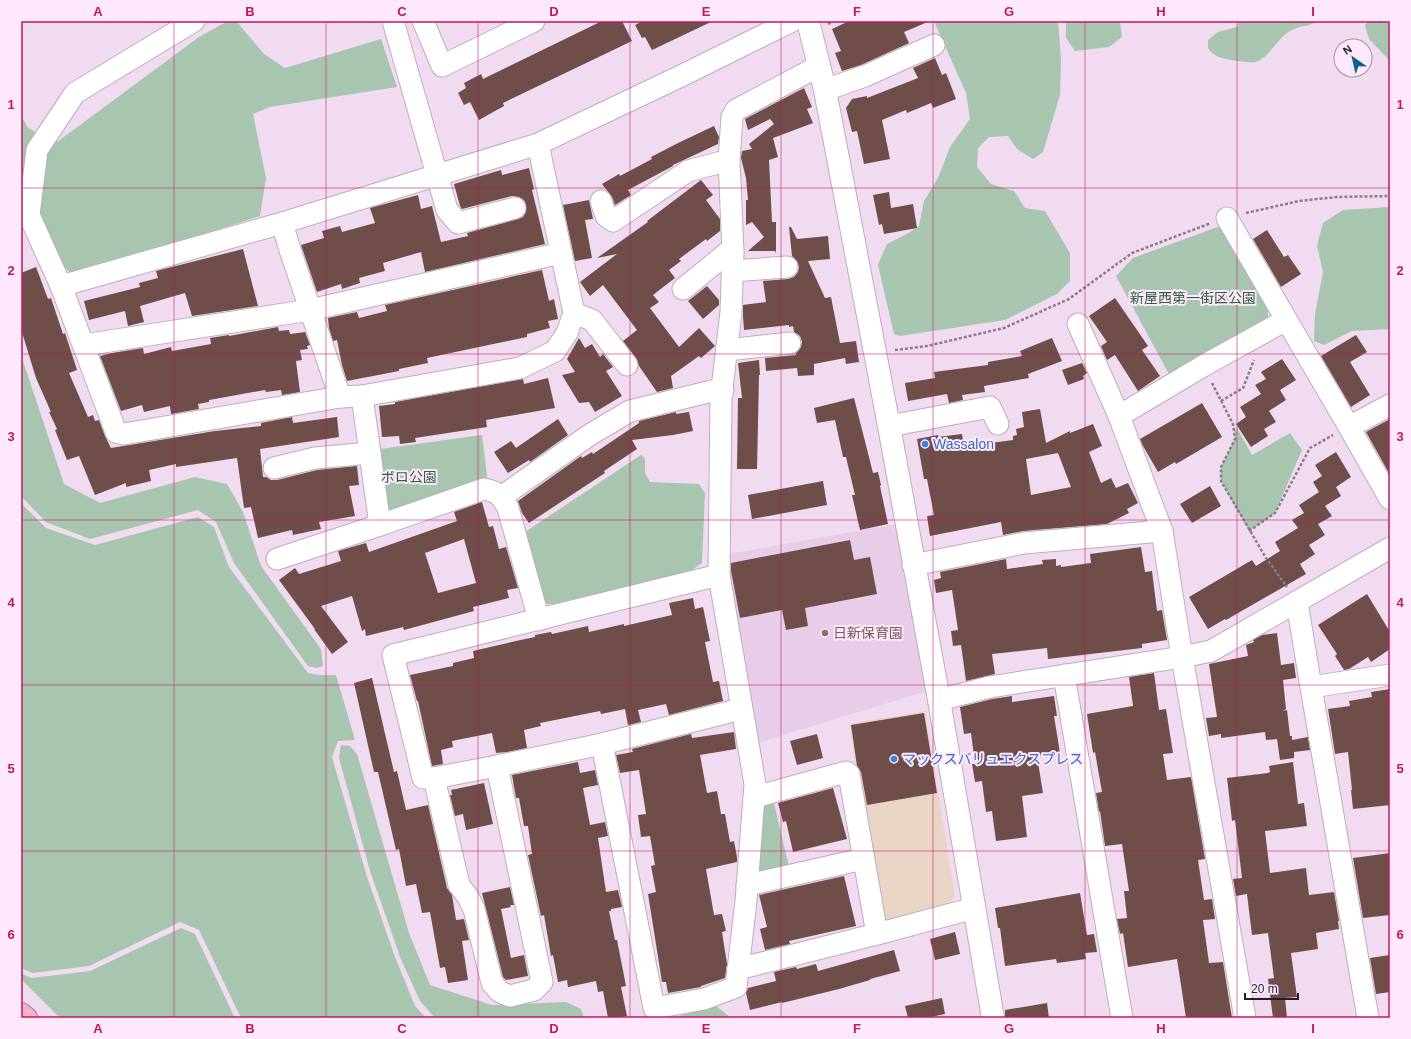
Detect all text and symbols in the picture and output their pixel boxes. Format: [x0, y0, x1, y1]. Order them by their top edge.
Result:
text: A [93, 4, 103, 19]
text: B [245, 4, 255, 19]
text: C [397, 4, 407, 19]
text: D [549, 4, 559, 19]
text: E [702, 4, 711, 19]
text: F [853, 4, 861, 19]
text: G [1004, 4, 1014, 19]
text: H [1156, 4, 1166, 19]
text: I [1311, 4, 1315, 19]
north arrow [1333, 38, 1373, 78]
text: N [1341, 42, 1354, 57]
text: 1 [7, 97, 15, 112]
text: 1 [1396, 97, 1404, 112]
text: 2 [7, 263, 15, 278]
text: 2 [1396, 263, 1404, 278]
park label: 新屋西第一街区公園 [1130, 290, 1256, 306]
text: 3 [7, 429, 15, 444]
text: 3 [1396, 429, 1404, 444]
place label: Wassalon [933, 436, 994, 452]
marker: Wassalon [920, 439, 930, 449]
park label: ボロ公園 [381, 469, 437, 485]
text: 4 [7, 595, 15, 610]
text: 4 [1396, 595, 1404, 610]
place label: 日新保育園 [833, 625, 903, 641]
marker: 日新保育園 [820, 628, 830, 638]
place label: マックスバリュエクスプレス [902, 751, 1083, 767]
marker: マックスバリュエクスプレス [889, 754, 899, 764]
text: 5 [7, 761, 15, 776]
text: 5 [1396, 761, 1404, 776]
text: 6 [7, 927, 15, 942]
text: 6 [1396, 927, 1404, 942]
scale bar [1245, 975, 1298, 1001]
text: 20 m [1251, 982, 1278, 996]
text: A [93, 1021, 103, 1036]
text: B [245, 1021, 255, 1036]
text: C [397, 1021, 407, 1036]
text: D [549, 1021, 559, 1036]
text: E [702, 1021, 711, 1036]
text: F [853, 1021, 861, 1036]
text: G [1004, 1021, 1014, 1036]
text: H [1156, 1021, 1166, 1036]
text: I [1311, 1021, 1315, 1036]

